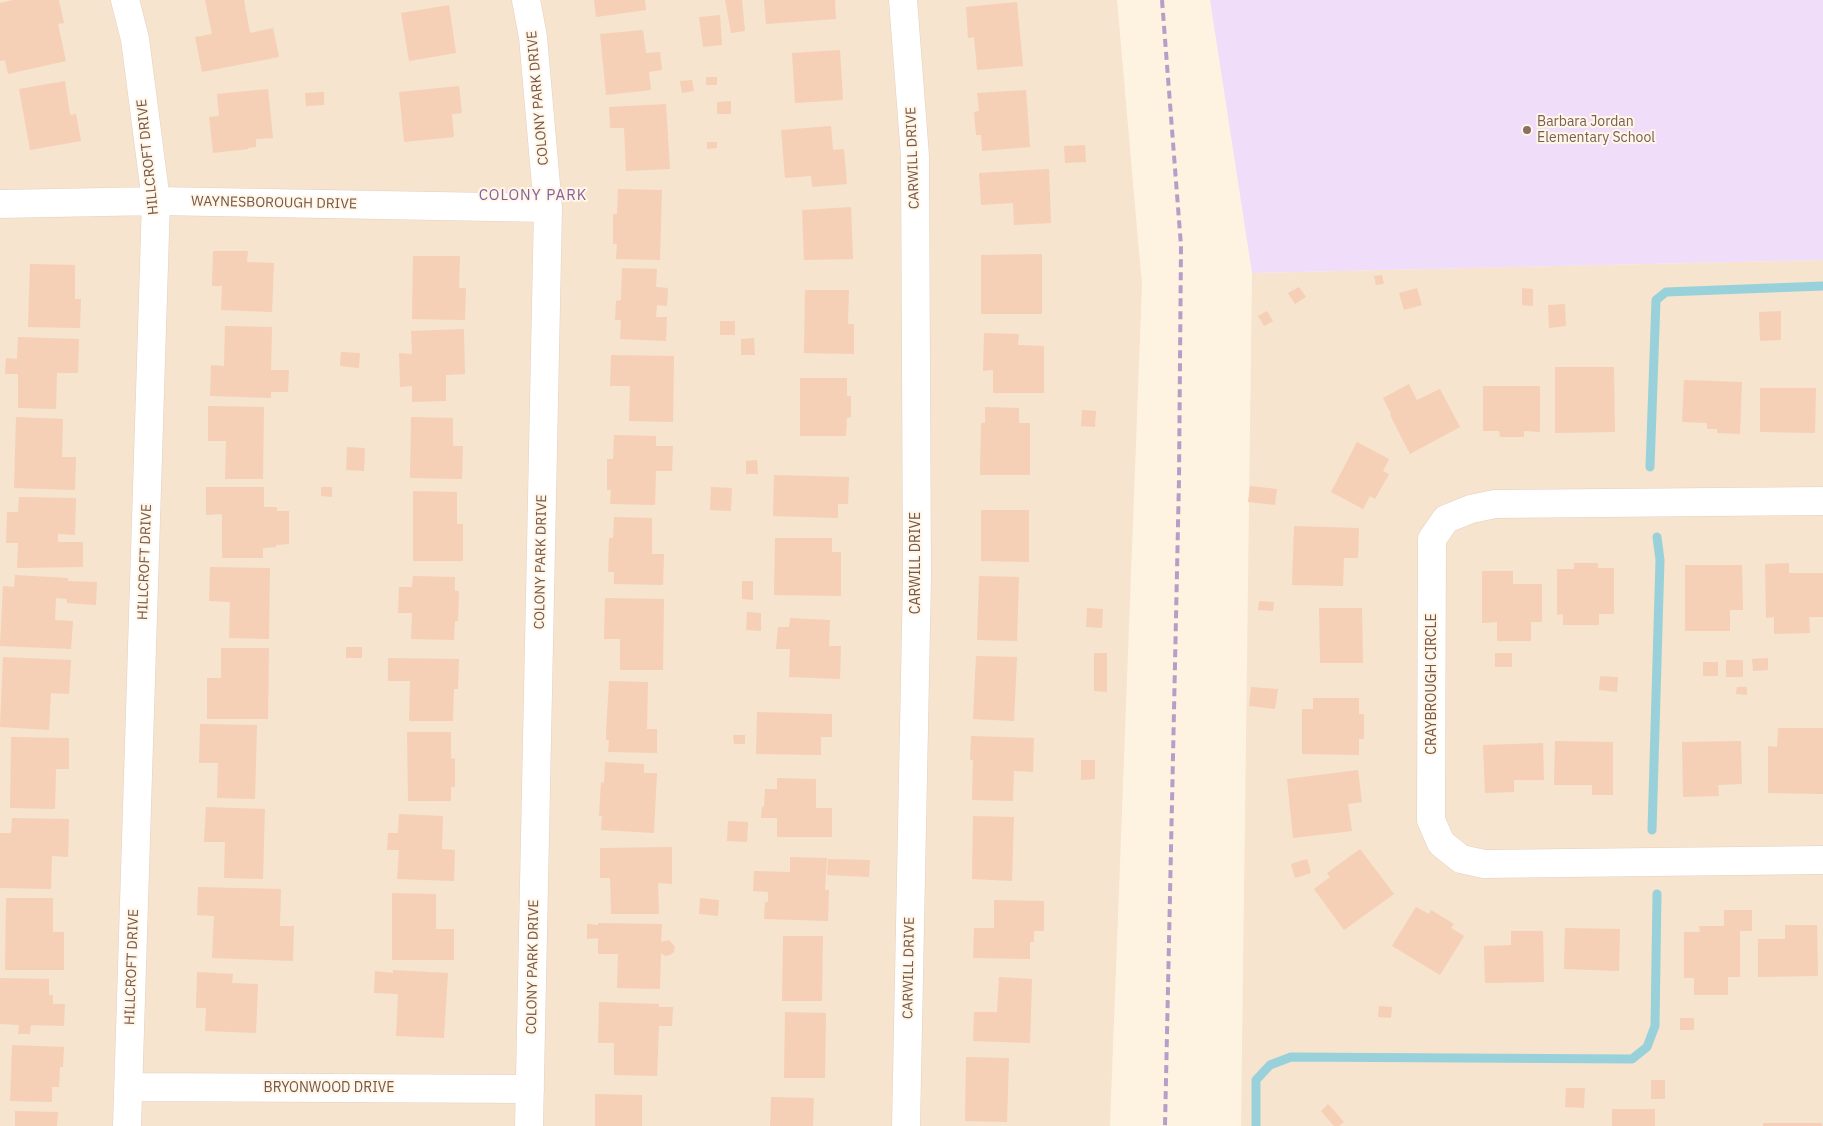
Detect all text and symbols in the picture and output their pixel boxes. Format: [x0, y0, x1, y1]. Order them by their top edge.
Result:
street label: COLONY PARK DRIVE [524, 30, 552, 166]
street label: HILLCROFT DRIVE [134, 98, 162, 216]
street label: CARWILL DRIVE [903, 106, 923, 210]
place label: Barbara Jordan Elementary School [1537, 114, 1655, 146]
marker: Barbara Jordan Elementary School [1521, 124, 1533, 136]
district label: COLONY PARK [477, 187, 589, 205]
street label: WAYNESBOROUGH DRIVE [191, 193, 357, 213]
street label: COLONY PARK DRIVE [531, 494, 551, 630]
street label: HILLCROFT DRIVE [135, 504, 155, 620]
street label: CARWILL DRIVE [908, 512, 924, 614]
street label: CRAYBROUGH CIRCLE [1424, 613, 1440, 755]
street label: COLONY PARK DRIVE [523, 899, 543, 1035]
street label: HILLCROFT DRIVE [122, 909, 142, 1025]
street label: CARWILL DRIVE [900, 917, 918, 1019]
street label: BRYONWOOD DRIVE [264, 1080, 394, 1096]

